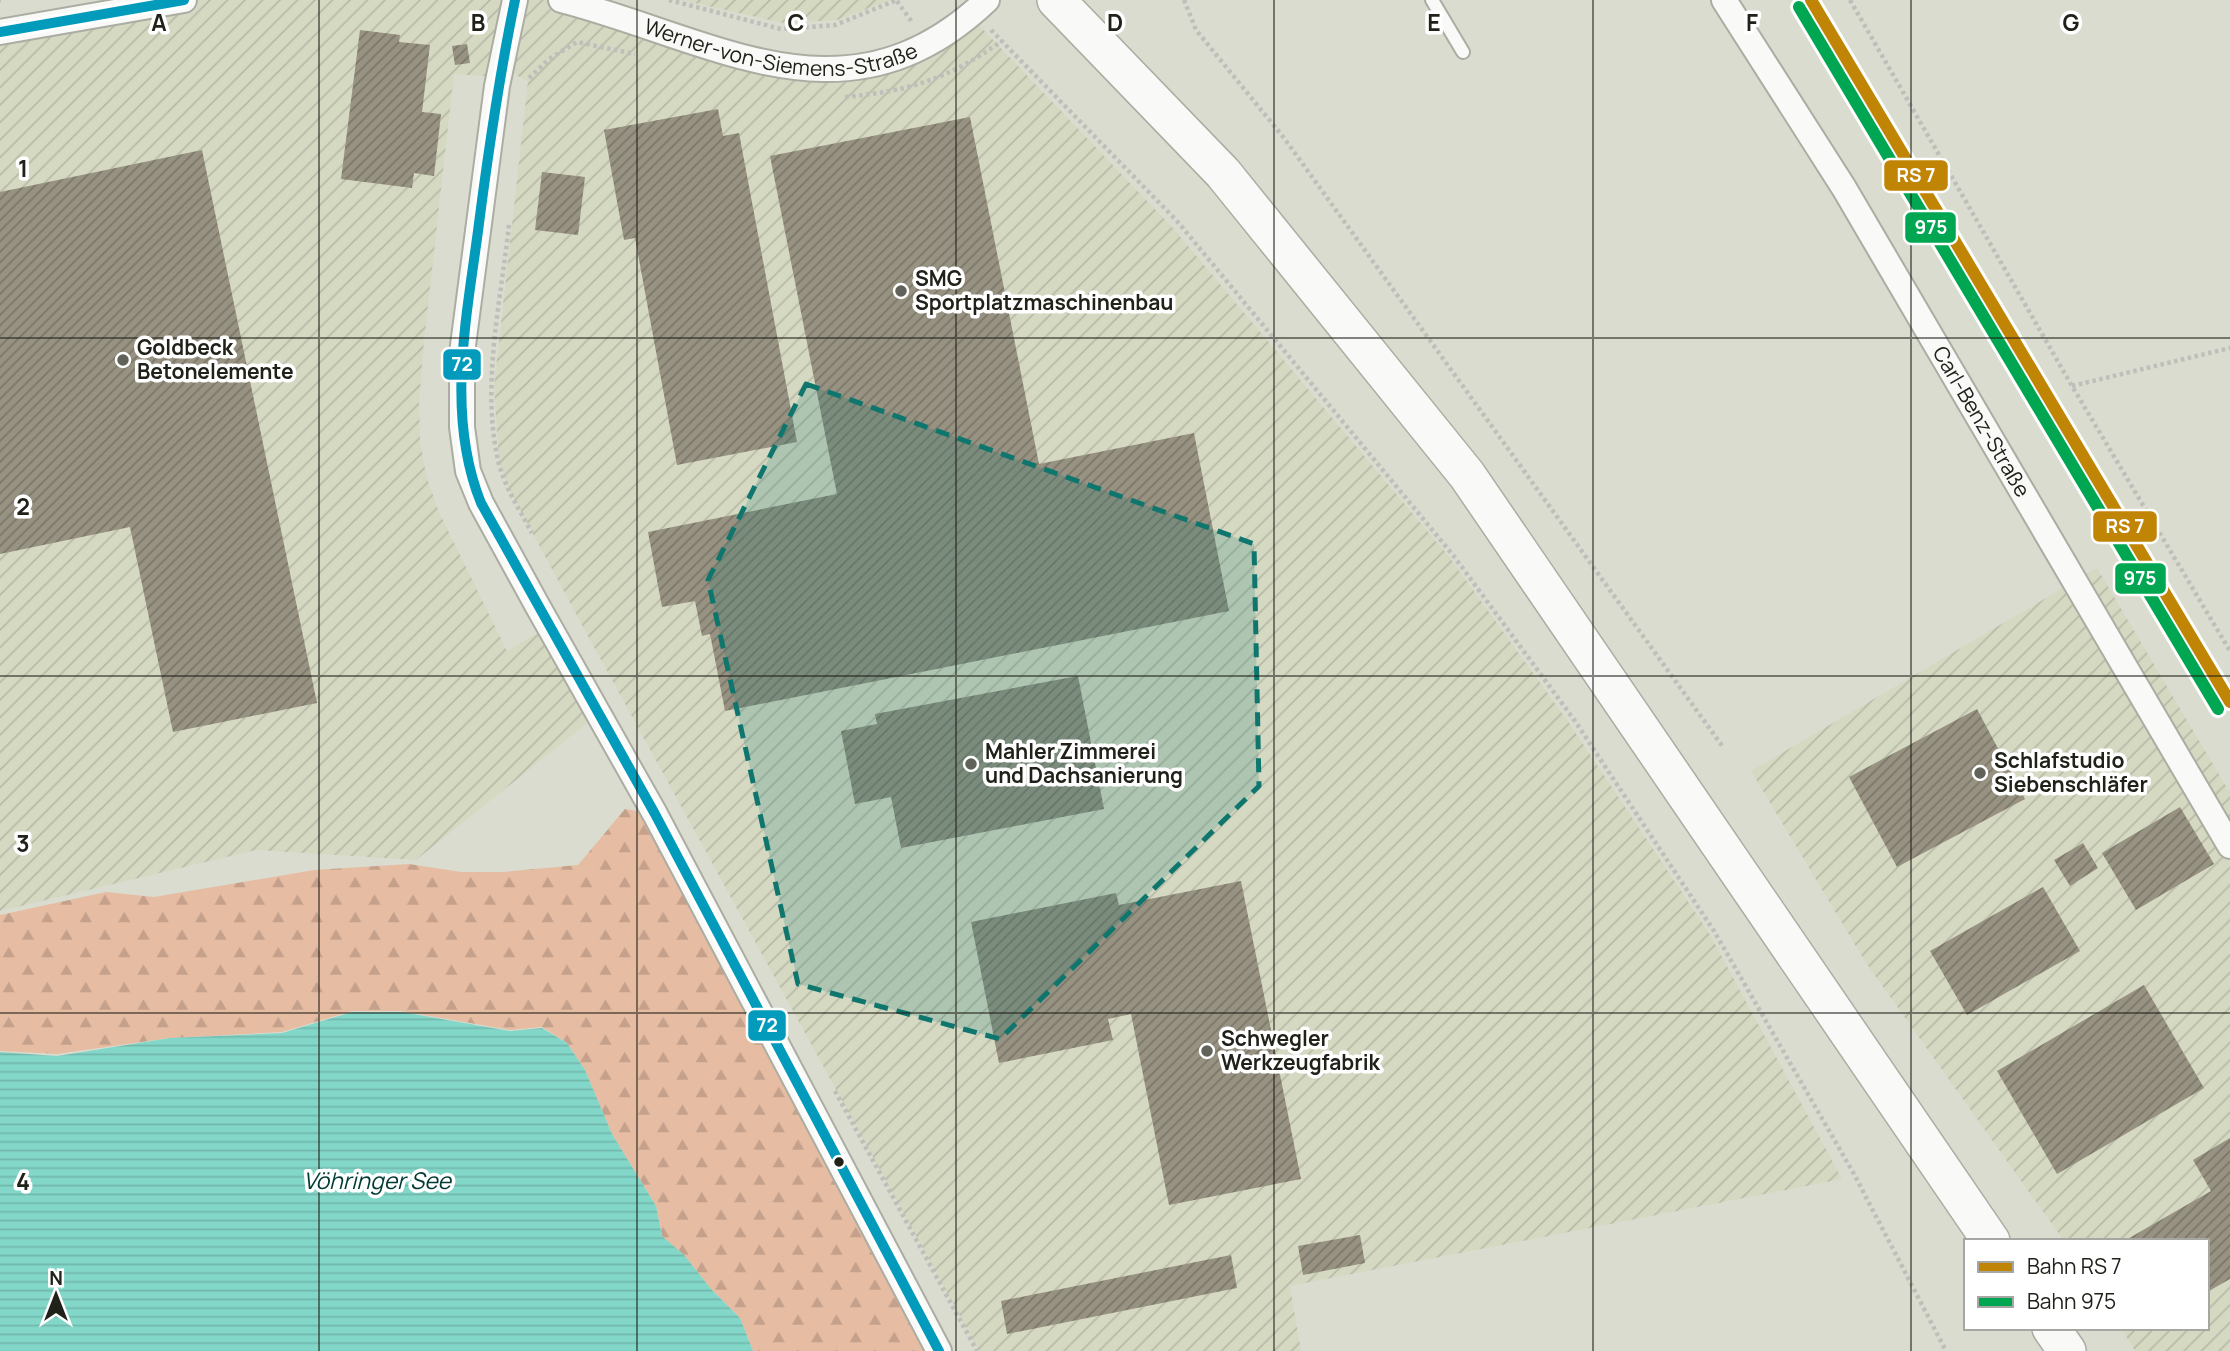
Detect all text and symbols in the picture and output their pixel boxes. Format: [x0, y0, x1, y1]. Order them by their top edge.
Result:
text: A [151, 6, 167, 38]
text: B [471, 6, 485, 38]
text: C [788, 6, 805, 38]
text: D [1107, 6, 1123, 38]
text: E [1427, 6, 1441, 38]
text: F [1746, 6, 1758, 38]
text: G [2063, 6, 2080, 38]
street label: Werner-von-Siemens-Straße [641, 12, 922, 82]
text: 1 [18, 152, 28, 184]
line badge: RS 7 [1883, 159, 1949, 192]
text: RS 7 [1897, 162, 1935, 188]
line badge: 975 [1904, 211, 1957, 244]
text: 975 [1914, 214, 1948, 240]
place label: SMG Sportplatzmaschinenbau [915, 264, 1173, 316]
marker: SMG Sportplatzmaschinenbau [893, 283, 909, 299]
place label: Goldbeck Betonelemente [137, 333, 294, 385]
street label: Carl-Benz-Straße [1927, 341, 2037, 502]
line badge: 72 [442, 348, 482, 381]
text: 72 [451, 351, 473, 377]
marker: Goldbeck Betonelemente [115, 352, 131, 368]
text: 2 [16, 490, 30, 522]
line badge: RS 7 [2092, 510, 2158, 543]
text: RS 7 [2106, 513, 2144, 539]
line badge: 975 [2114, 562, 2167, 595]
text: 975 [2123, 565, 2157, 591]
place label: Mahler Zimmerei und Dachsanierung [985, 737, 1183, 789]
place label: Schlafstudio Siebenschläfer [1994, 746, 2148, 798]
marker: Mahler Zimmerei und Dachsanierung [963, 756, 979, 772]
marker: Schlafstudio Siebenschläfer [1972, 765, 1988, 781]
text: 3 [16, 827, 30, 859]
line badge: 72 [747, 1009, 787, 1042]
text: 72 [756, 1012, 778, 1038]
place label: Schwegler Werkzeugfabrik [1221, 1024, 1381, 1076]
marker: Schwegler Werkzeugfabrik [1199, 1043, 1215, 1059]
unlabelled marker [832, 1155, 846, 1169]
water label: Vöhringer See [303, 1164, 453, 1196]
text: 4 [16, 1165, 30, 1197]
legend [1964, 1239, 2209, 1330]
text: Bahn RS 7 [2027, 1252, 2122, 1280]
north arrow [21, 1260, 91, 1330]
text: N [49, 1265, 63, 1291]
text: Bahn 975 [2027, 1287, 2116, 1315]

